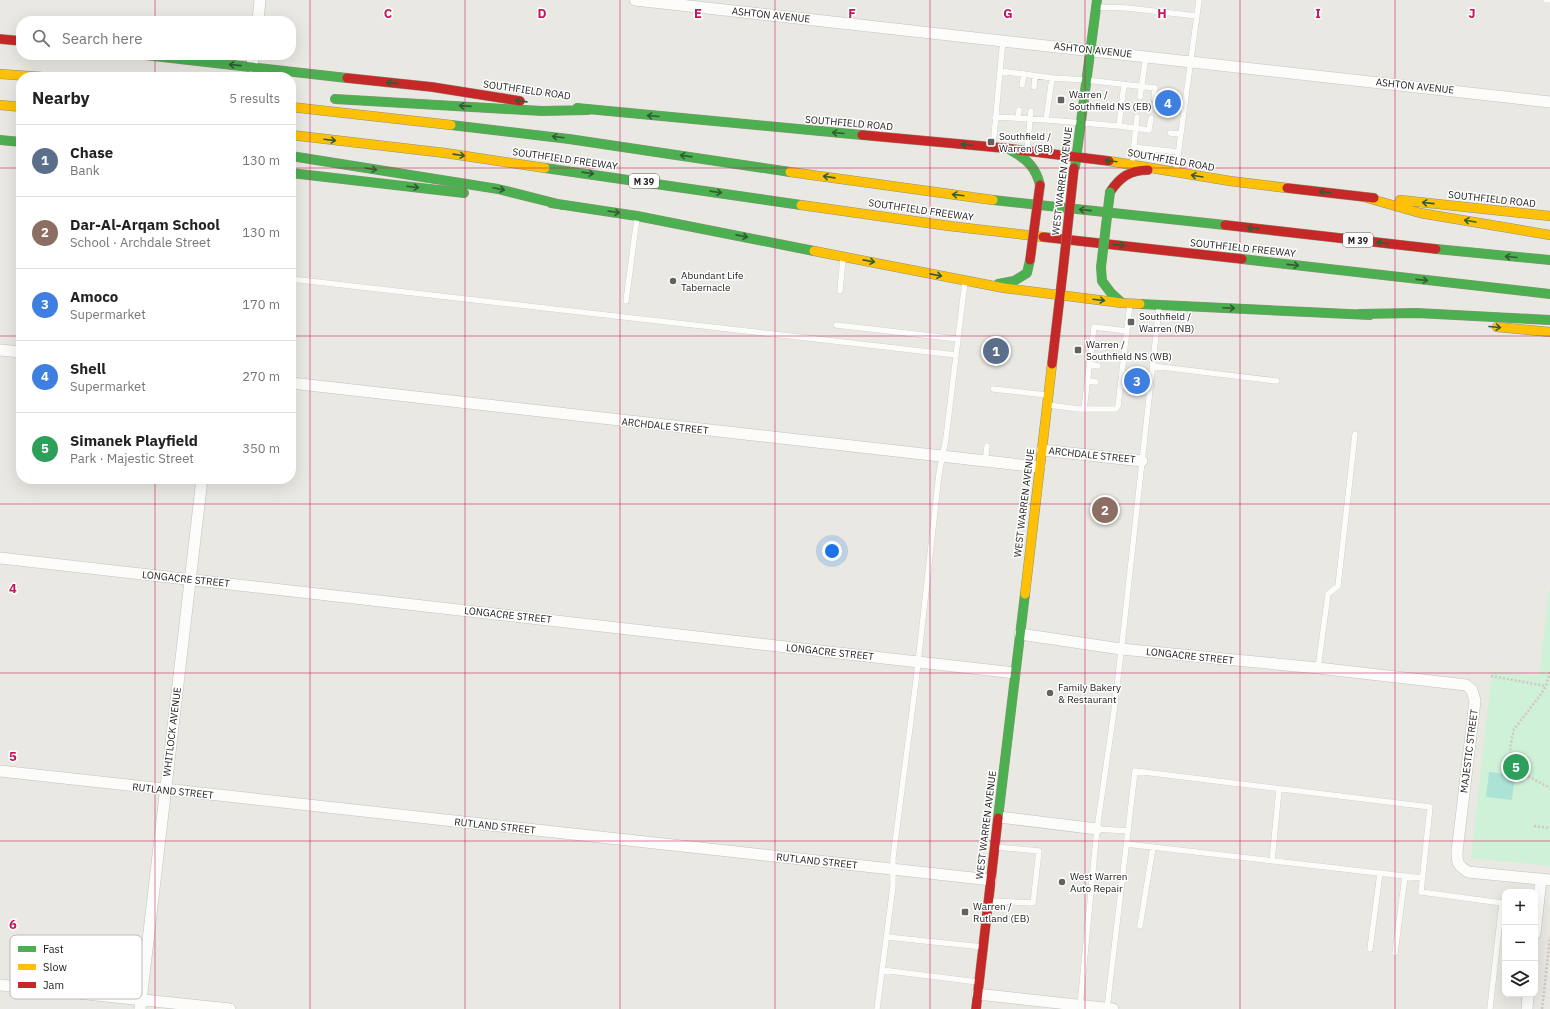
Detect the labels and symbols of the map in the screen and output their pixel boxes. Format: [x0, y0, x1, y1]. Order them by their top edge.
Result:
street label: ASHTON AVENUE [731, 4, 811, 26]
text: C [384, 5, 393, 22]
text: D [537, 5, 547, 22]
text: E [694, 5, 702, 22]
text: F [848, 5, 856, 22]
text: G [1003, 5, 1013, 22]
text: H [1157, 5, 1167, 22]
text: I [1315, 5, 1321, 22]
text: J [1468, 5, 1476, 22]
street label: ASHTON AVENUE [1053, 39, 1133, 61]
one-way arrow [229, 61, 242, 69]
street label: ASHTON AVENUE [1375, 75, 1455, 97]
street label: SOUTHFIELD ROAD [482, 77, 572, 103]
one-way arrow [386, 79, 399, 87]
place label: Warren / Southfield NS (EB) [1069, 88, 1152, 113]
pin: 4 [1155, 88, 1181, 118]
marker: Warren / Southfield NS (EB) [1056, 95, 1066, 105]
one-way arrow [515, 97, 528, 105]
one-way arrow [459, 103, 472, 110]
one-way arrow [647, 112, 660, 119]
street label: SOUTHFIELD ROAD [804, 113, 894, 133]
street label: WEST WARREN AVENUE [1049, 126, 1075, 236]
one-way arrow [832, 129, 845, 136]
place label: Southfield / Warren (SB) [999, 130, 1053, 155]
one-way arrow [552, 134, 565, 141]
one-way arrow [323, 136, 336, 144]
marker: Southfield / Warren (SB) [986, 137, 996, 147]
one-way arrow [961, 141, 974, 148]
street label: SOUTHFIELD FREEWAY [511, 145, 619, 173]
street label: SOUTHFIELD ROAD [1126, 146, 1216, 174]
one-way arrow [452, 151, 465, 159]
one-way arrow [680, 152, 693, 160]
one-way arrow [1105, 157, 1118, 165]
one-way arrow [364, 166, 377, 174]
one-way arrow [581, 169, 594, 177]
one-way arrow [1191, 171, 1204, 179]
one-way arrow [823, 173, 836, 181]
road number: M 39 [629, 174, 659, 188]
one-way arrow [406, 184, 419, 191]
one-way arrow [493, 186, 506, 194]
one-way arrow [709, 188, 722, 196]
one-way arrow [1319, 188, 1332, 196]
street label: SOUTHFIELD ROAD [1447, 188, 1537, 210]
one-way arrow [952, 191, 965, 199]
street label: SOUTHFIELD FREEWAY [867, 196, 975, 224]
one-way arrow [1422, 199, 1435, 207]
one-way arrow [1079, 206, 1092, 214]
one-way arrow [607, 208, 620, 216]
one-way arrow [1464, 217, 1477, 225]
one-way arrow [1247, 225, 1260, 232]
one-way arrow [735, 232, 748, 240]
road number: M 39 [1343, 233, 1373, 247]
street label: SOUTHFIELD FREEWAY [1189, 236, 1297, 260]
one-way arrow [1376, 239, 1389, 247]
one-way arrow [1112, 242, 1125, 249]
one-way arrow [1505, 253, 1518, 260]
one-way arrow [863, 258, 876, 266]
one-way arrow [1286, 261, 1299, 269]
place label: Abundant Life Tabernacle [681, 269, 744, 294]
one-way arrow [929, 271, 942, 279]
marker: Abundant Life Tabernacle [668, 276, 678, 286]
one-way arrow [1415, 276, 1428, 284]
one-way arrow [1092, 296, 1105, 304]
one-way arrow [1222, 304, 1235, 311]
place label: Southfield / Warren (NB) [1139, 310, 1194, 335]
marker: Southfield / Warren (NB) [1126, 317, 1136, 327]
one-way arrow [1488, 323, 1501, 330]
pin: 1 [983, 336, 1009, 366]
place label: Warren / Southfield NS (WB) [1086, 338, 1172, 363]
marker: Warren / Southfield NS (WB) [1073, 345, 1083, 355]
pin: 3 [1124, 366, 1150, 396]
street label: ARCHDALE STREET [621, 415, 709, 437]
street label: ARCHDALE STREET [1048, 444, 1136, 466]
street label: WEST WARREN AVENUE [1011, 448, 1037, 558]
pin: 2 [1092, 495, 1118, 525]
your location [822, 541, 842, 561]
street label: LONGACRE STREET [142, 568, 231, 590]
text: 4 [9, 580, 17, 597]
street label: LONGACRE STREET [464, 604, 553, 626]
street label: LONGACRE STREET [786, 641, 875, 663]
street label: LONGACRE STREET [1146, 645, 1235, 667]
place label: Family Bakery & Restaurant [1058, 681, 1121, 706]
street label: WHITLOCK AVENUE [160, 686, 184, 777]
marker: Family Bakery & Restaurant [1045, 688, 1055, 698]
street label: MAJESTIC STREET [1457, 708, 1481, 794]
text: 5 [9, 748, 17, 765]
pin: 5 [1503, 752, 1529, 782]
street label: WEST WARREN AVENUE [973, 770, 999, 880]
street label: RUTLAND STREET [132, 780, 215, 802]
street label: RUTLAND STREET [454, 815, 537, 837]
street label: RUTLAND STREET [776, 850, 859, 872]
place label: West Warren Auto Repair [1070, 870, 1128, 895]
marker: West Warren Auto Repair [1057, 877, 1067, 887]
place label: Warren / Rutland (EB) [973, 900, 1030, 925]
marker: Warren / Rutland (EB) [960, 907, 970, 917]
text: 6 [9, 916, 17, 933]
legend [10, 935, 142, 999]
text: Fast [43, 942, 64, 956]
text: Slow [43, 960, 67, 974]
text: Jam [43, 978, 64, 992]

